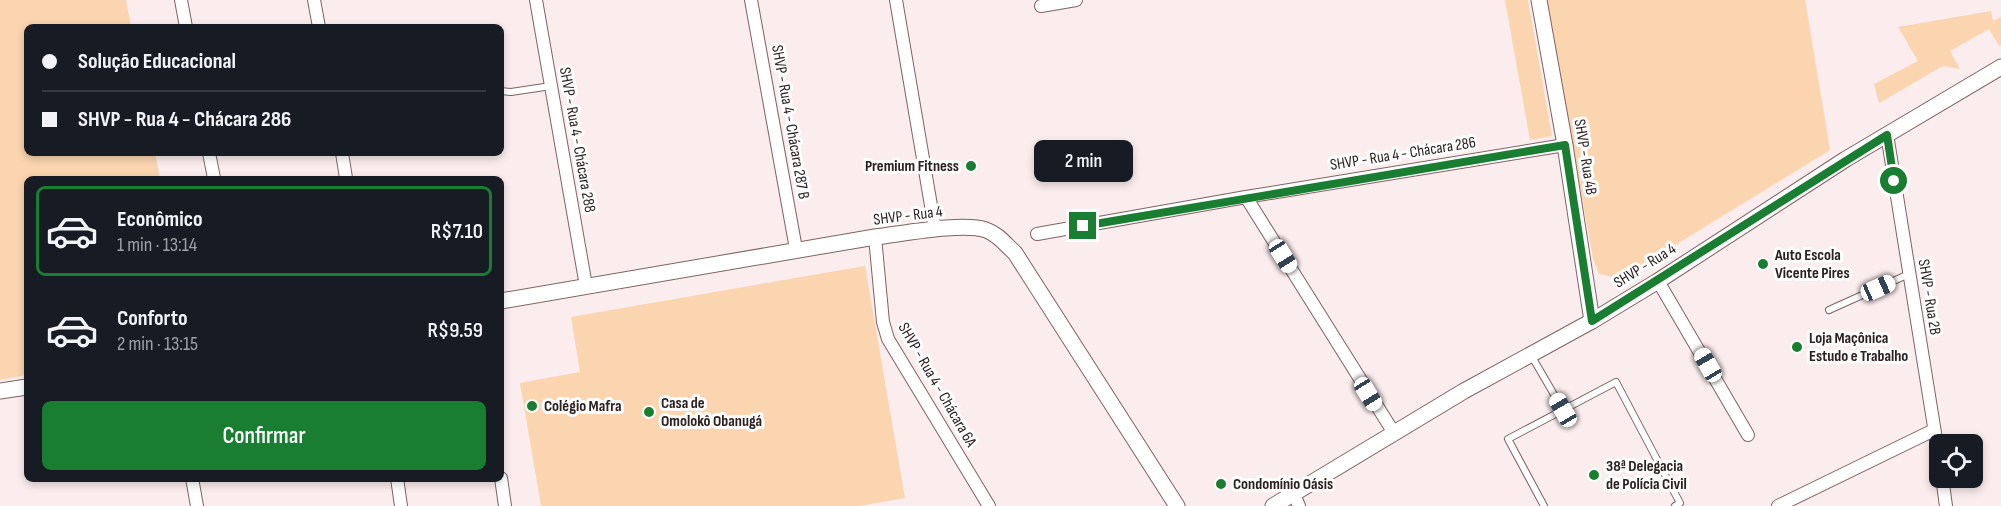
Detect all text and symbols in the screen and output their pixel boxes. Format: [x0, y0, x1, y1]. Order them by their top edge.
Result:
street label: SHVP - Rua 4 - Chácara 287 B [767, 43, 813, 201]
text: Solução Educacional [78, 48, 236, 75]
street label: SHVP - Rua 4 - Chácara 288 [555, 66, 599, 214]
text: SHVP - Rua 4 - Chácara 286 [78, 106, 291, 133]
street label: SHVP - Rua 4B [1570, 118, 1600, 196]
street label: SHVP - Rua 4 - Chácara 286 [1329, 133, 1477, 175]
callout: 2 min [1034, 139, 1132, 181]
text: 2 min [1065, 149, 1102, 173]
place label: Premium Fitness [865, 157, 959, 176]
marker: Premium Fitness [964, 159, 978, 173]
route start [1880, 167, 1907, 194]
street label: SHVP - Rua 4 [872, 202, 944, 230]
icon: car [45, 204, 99, 258]
text: Econômico [117, 206, 203, 233]
route end [1069, 212, 1096, 239]
text: R$7.10 [431, 218, 483, 245]
text: 1 min · 13:14 [117, 233, 197, 257]
car [1266, 236, 1300, 276]
street label: SHVP - Rua 4 [1611, 239, 1680, 292]
place label: Auto Escola Vicente Pires [1774, 246, 1850, 283]
marker: Auto Escola Vicente Pires [1756, 257, 1770, 271]
street label: SHVP - Rua 2B [1914, 258, 1944, 336]
car [1858, 272, 1898, 304]
icon: car [45, 303, 99, 357]
text: Conforto [117, 305, 188, 332]
text: R$9.59 [428, 317, 483, 344]
street label: SHVP - Rua 4 - Chácara 6A [894, 319, 980, 451]
place label: Loja Maçônica Estudo e Trabalho [1809, 329, 1908, 366]
text: 2 min · 13:15 [117, 332, 198, 356]
marker: Loja Maçônica Estudo e Trabalho [1790, 340, 1804, 354]
car [1691, 345, 1725, 385]
car [1351, 374, 1385, 414]
car [1546, 390, 1580, 430]
place label: Casa de Omolokô Obanugá [661, 394, 762, 431]
place label: Colégio Mafra [544, 397, 622, 416]
marker: Colégio Mafra [525, 399, 539, 413]
button: Confirmar [42, 401, 486, 470]
marker: Casa de Omolokô Obanugá [642, 405, 656, 419]
map controls [1929, 434, 1983, 488]
button: locate [1929, 434, 1983, 488]
place label: 38ª Delegacia de Polícia Civil [1606, 457, 1687, 494]
marker: 38ª Delegacia de Polícia Civil [1587, 468, 1601, 482]
place label: Condomínio Oásis [1233, 475, 1333, 494]
marker: Condomínio Oásis [1214, 477, 1228, 491]

